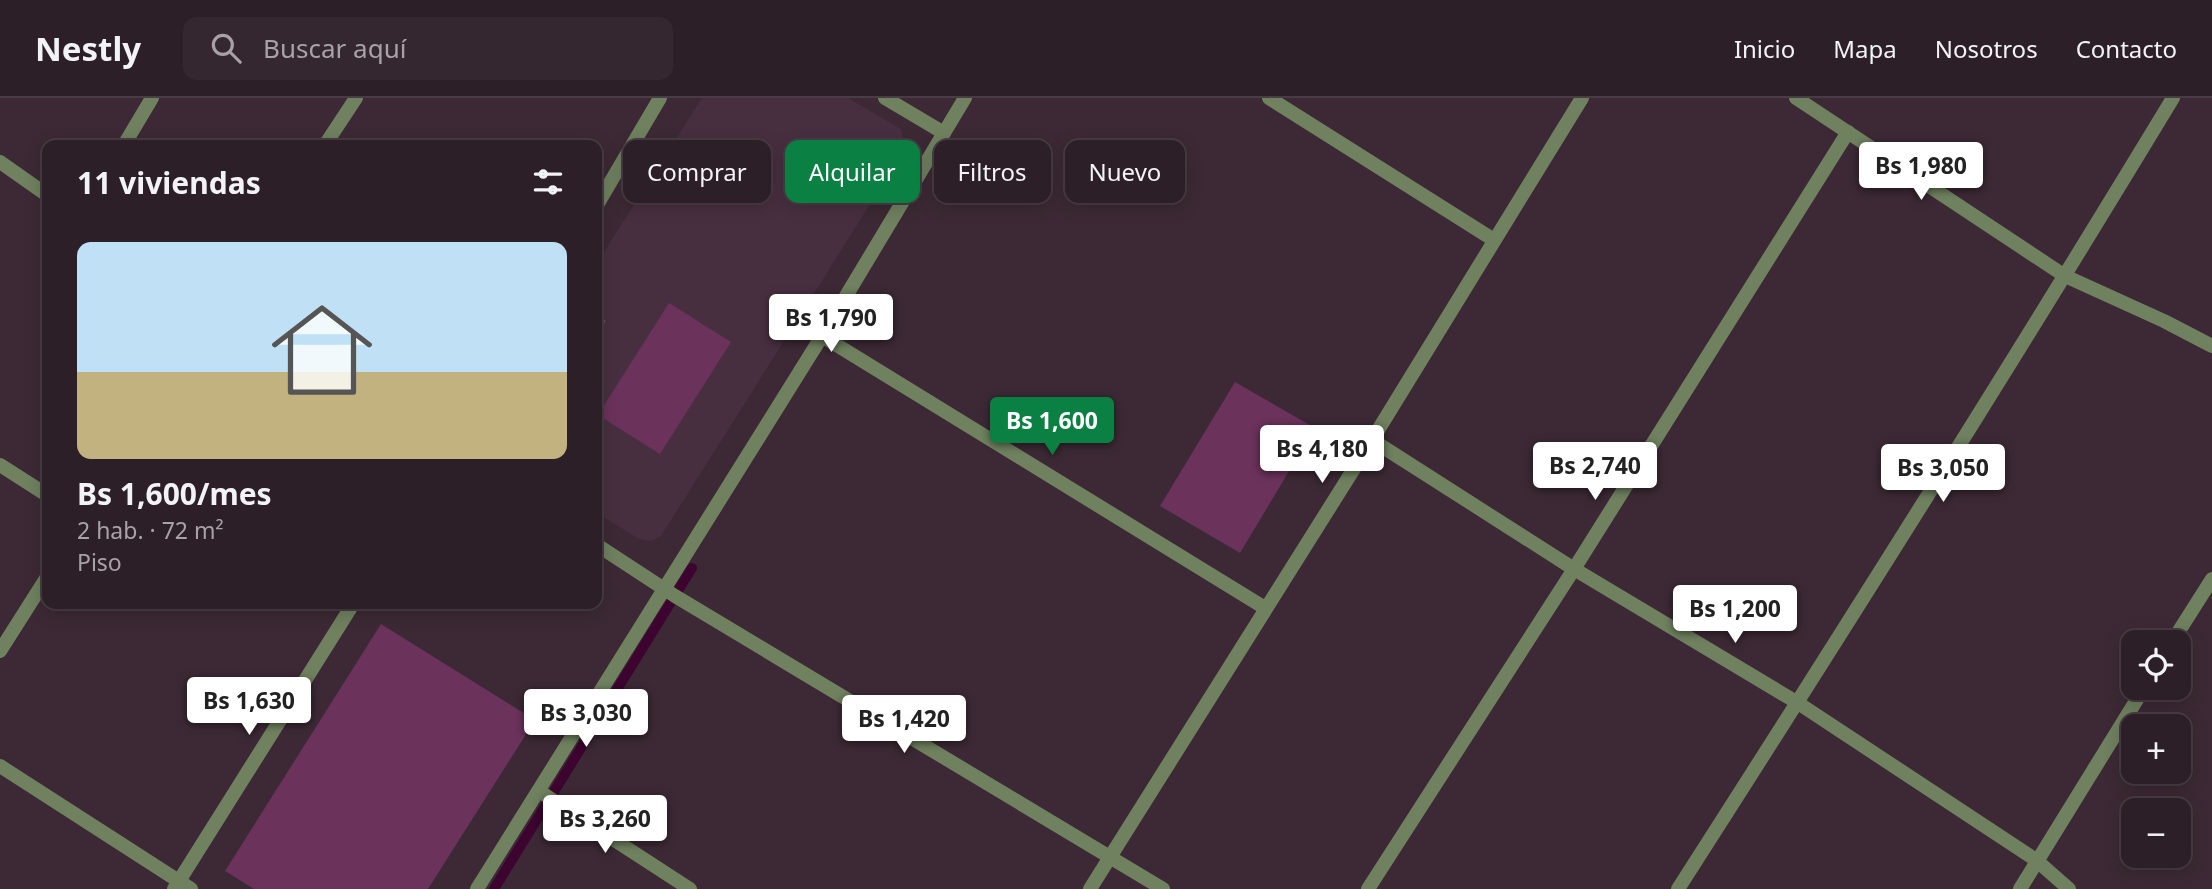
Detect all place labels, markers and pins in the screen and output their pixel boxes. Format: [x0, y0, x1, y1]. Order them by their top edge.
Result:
pin: Bs 1,980 [1849, 142, 1993, 202]
pin: Bs 1,790 [759, 294, 903, 354]
pin: Bs 1,600 [980, 398, 1124, 457]
pin: Bs 4,180 [1250, 426, 1394, 485]
pin: Bs 2,740 [1523, 442, 1667, 502]
pin: Bs 3,050 [1871, 444, 2015, 504]
pin: Bs 1,200 [1663, 586, 1807, 645]
pin: Bs 1,630 [177, 678, 321, 737]
pin: Bs 3,030 [514, 690, 658, 749]
pin: Bs 1,420 [832, 696, 976, 755]
pin: Bs 3,260 [533, 796, 677, 855]

